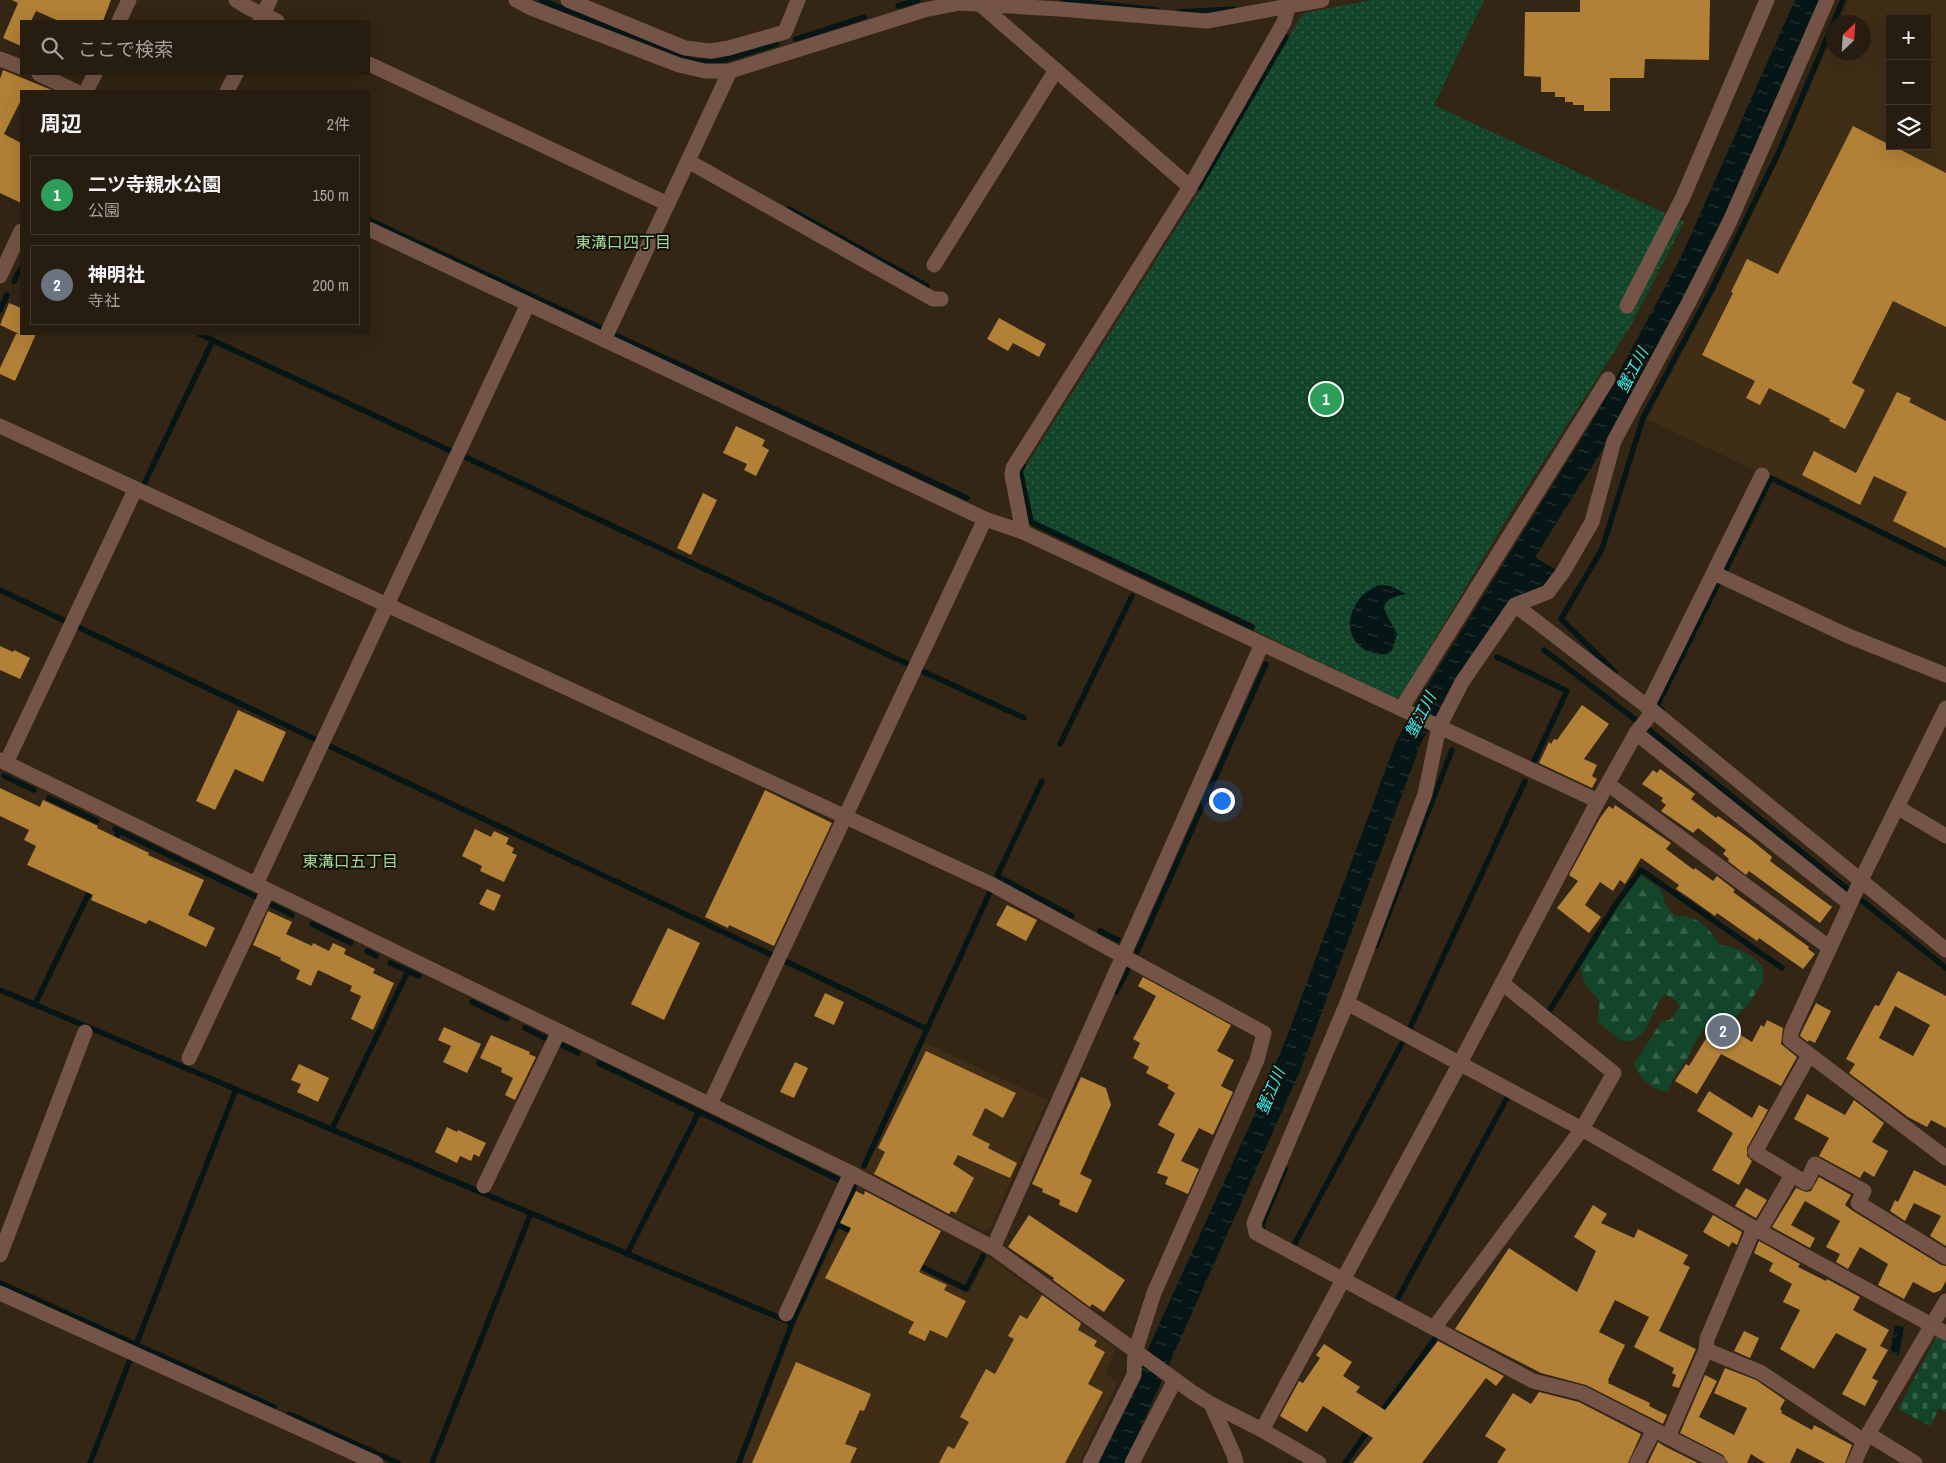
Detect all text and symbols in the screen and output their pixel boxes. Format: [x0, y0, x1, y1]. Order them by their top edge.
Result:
north arrow [1826, 15, 1871, 60]
map controls [1886, 15, 1931, 150]
button: + [1886, 15, 1931, 60]
search box [20, 20, 370, 75]
icon: search [38, 34, 66, 62]
text: ここで検索 [78, 36, 173, 62]
button: − [1886, 60, 1931, 105]
button: layers [1886, 105, 1931, 150]
text: 周辺 [40, 109, 82, 138]
text: 2件 [327, 113, 350, 135]
text: 二ツ寺親水公園 [88, 171, 221, 197]
text: 1 [53, 184, 61, 206]
text: 150 m [313, 184, 349, 206]
text: 公園 [88, 199, 120, 221]
district label: 東溝口四丁目 [575, 231, 671, 253]
text: 神明社 [88, 261, 145, 287]
text: 2 [53, 274, 61, 296]
text: 200 m [313, 274, 349, 296]
text: 寺社 [88, 289, 120, 311]
water label: 蟹江川 [1611, 342, 1654, 396]
pin: 1 [1310, 380, 1342, 418]
water label: 蟹江川 [1399, 687, 1442, 741]
your location [1209, 788, 1235, 814]
district label: 東溝口五丁目 [302, 850, 398, 872]
pin: 2 [1707, 1012, 1739, 1050]
water label: 蟹江川 [1250, 1063, 1290, 1117]

